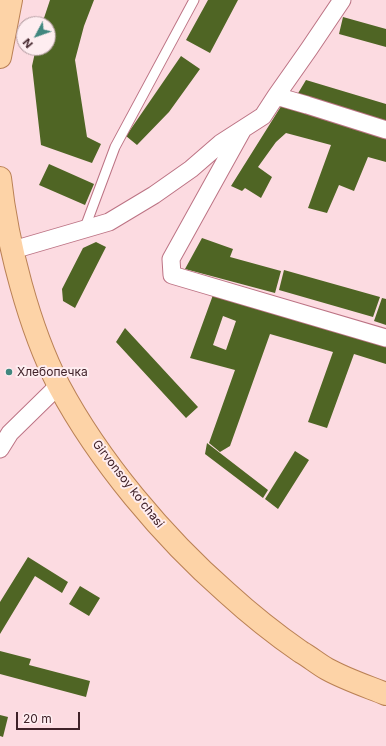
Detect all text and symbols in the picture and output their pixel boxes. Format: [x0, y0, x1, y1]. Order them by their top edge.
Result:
north arrow [16, 16, 56, 56]
text: N [20, 35, 36, 51]
place label: Хлебопечка [17, 365, 88, 379]
marker: Хлебопечка [4, 367, 14, 377]
street label: Girvonsoy koʻchasi [89, 437, 167, 531]
scale bar [18, 704, 82, 730]
text: 20 m [23, 711, 52, 726]

